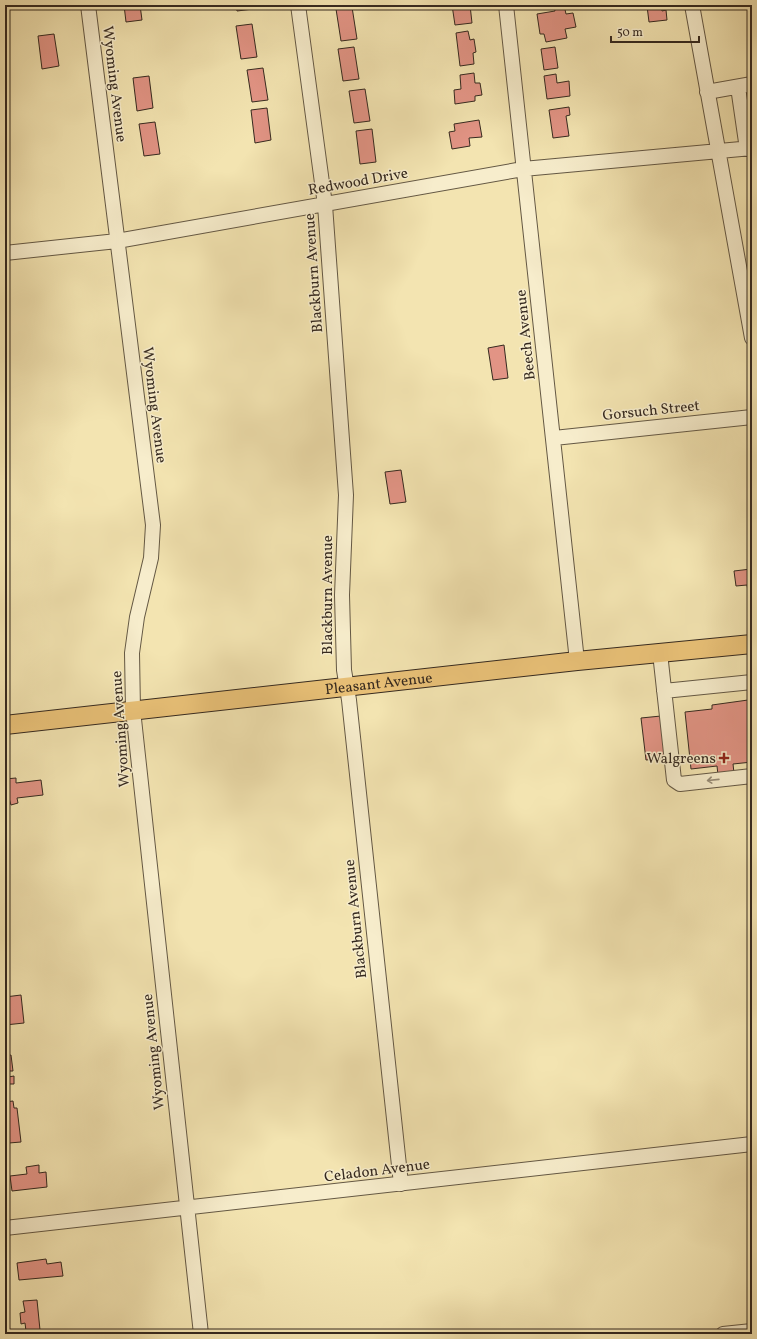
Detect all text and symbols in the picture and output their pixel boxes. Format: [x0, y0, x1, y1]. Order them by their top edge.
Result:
scale bar [611, 18, 699, 44]
street label: Wyoming Avenue [96, 25, 131, 143]
text: 50 m [617, 25, 643, 41]
street label: Redwood Drive [307, 163, 410, 202]
street label: Blackburn Avenue [300, 212, 329, 333]
street label: Beech Avenue [511, 289, 542, 381]
street label: Wyoming Avenue [136, 346, 171, 464]
street label: Gorsuch Street [601, 396, 701, 427]
street label: Blackburn Avenue [318, 535, 339, 655]
street label: Pleasant Avenue [324, 668, 434, 701]
street label: Wyoming Avenue [107, 670, 136, 788]
place label: Walgreens [647, 749, 716, 770]
marker: Walgreens [719, 753, 729, 763]
one-way arrow [707, 776, 720, 784]
street label: Blackburn Avenue [340, 858, 373, 980]
street label: Wyoming Avenue [138, 993, 171, 1111]
street label: Celadon Avenue [323, 1155, 431, 1188]

